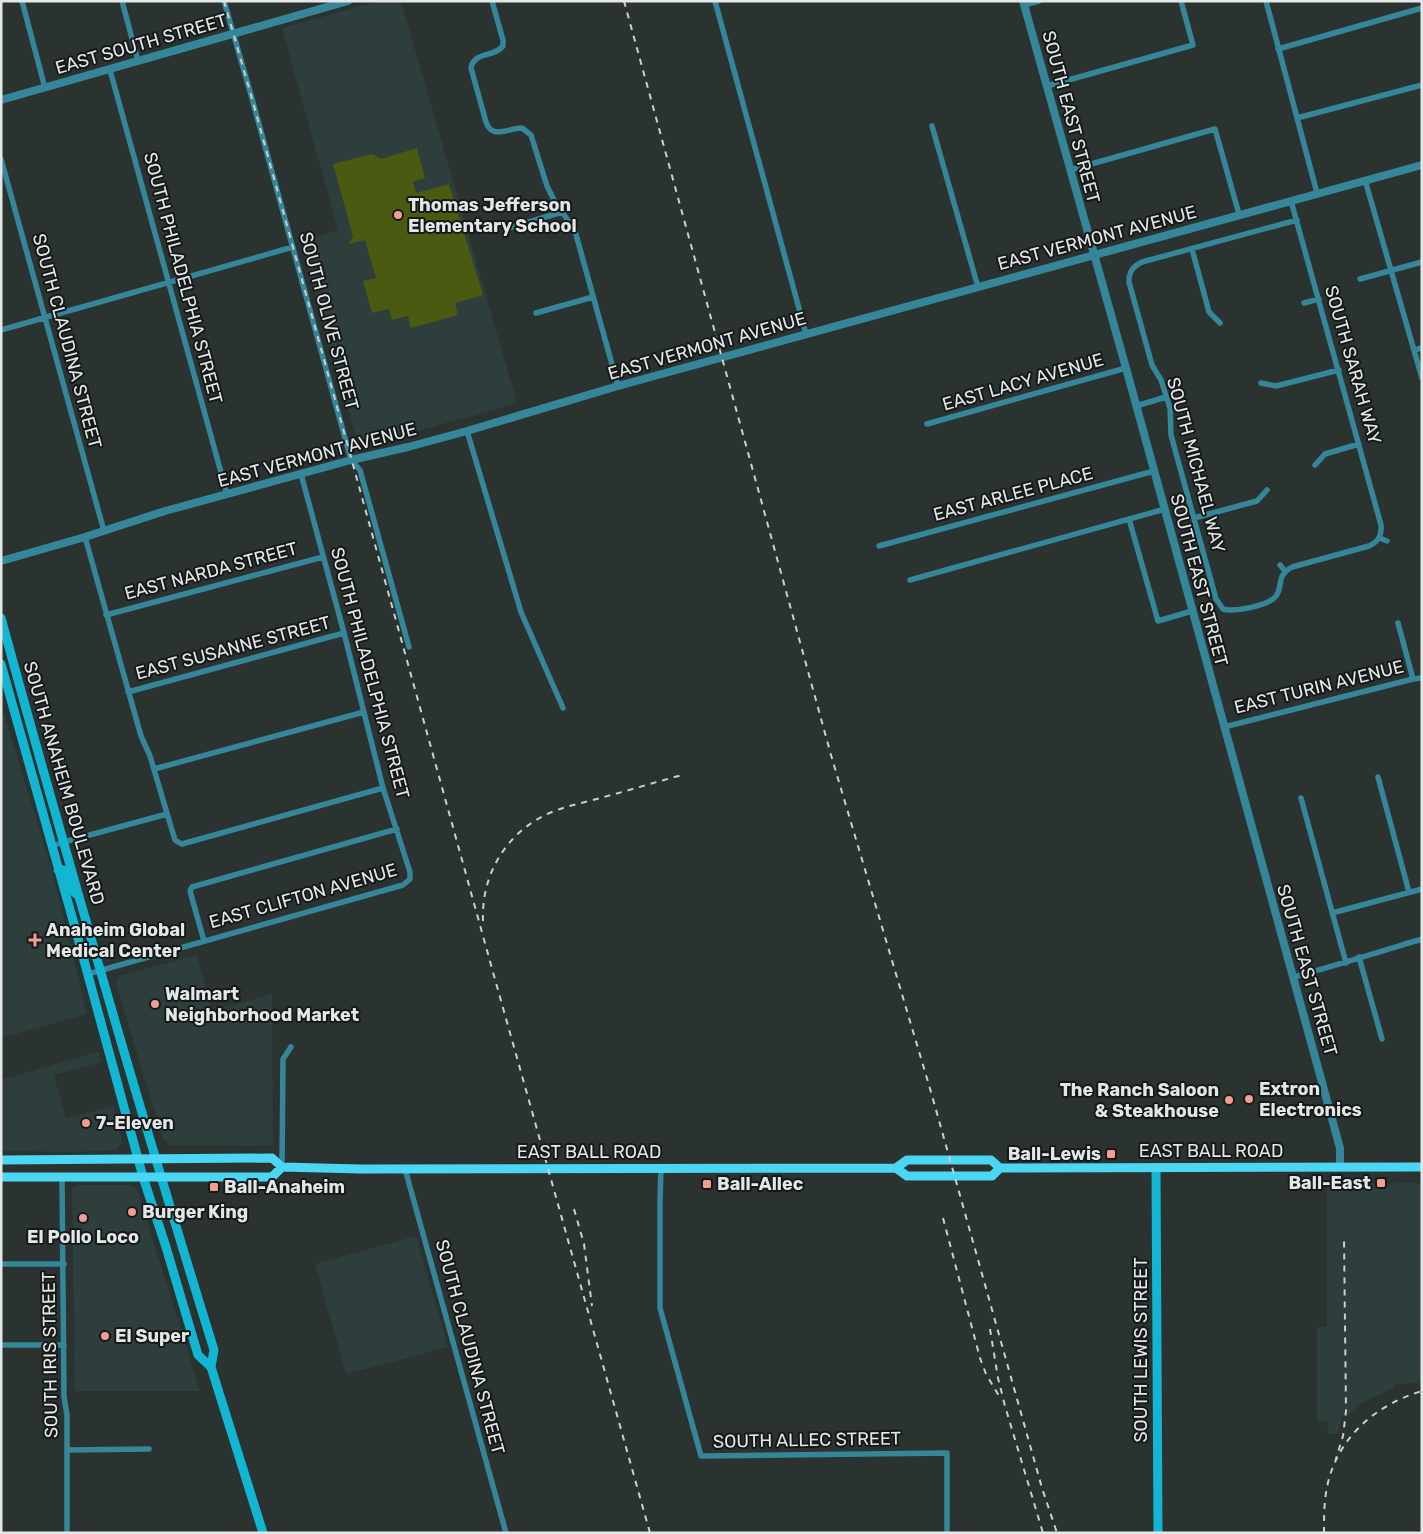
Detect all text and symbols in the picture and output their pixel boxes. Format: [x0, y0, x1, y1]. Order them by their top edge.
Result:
street label: EAST SOUTH STREET [53, 9, 229, 79]
street label: SOUTH EAST STREET [1037, 28, 1105, 206]
street label: SOUTH PHILADELPHIA STREET [139, 150, 227, 406]
place label: Thomas Jefferson Elementary School [408, 194, 577, 237]
street label: EAST VERMONT AVENUE [995, 201, 1199, 275]
marker: Thomas Jefferson Elementary School [392, 209, 404, 221]
street label: SOUTH OLIVE STREET [295, 230, 363, 412]
street label: SOUTH CLAUDINA STREET [28, 231, 106, 451]
street label: SOUTH SARAH WAY [1320, 283, 1386, 447]
street label: EAST VERMONT AVENUE [605, 307, 809, 385]
street label: EAST LACY AVENUE [940, 348, 1106, 416]
street label: SOUTH MICHAEL WAY [1162, 375, 1230, 556]
street label: EAST VERMONT AVENUE [215, 418, 419, 492]
street label: EAST ARLEE PLACE [931, 462, 1095, 526]
street label: SOUTH EAST STREET [1165, 491, 1233, 669]
street label: EAST NARDA STREET [122, 537, 300, 605]
street label: SOUTH PHILADELPHIA STREET [326, 545, 414, 801]
street label: EAST SUSANNE STREET [133, 611, 333, 685]
street label: EAST TURIN AVENUE [1232, 655, 1406, 719]
street label: SOUTH ANAHEIM BOULEVARD [19, 659, 109, 907]
street label: EAST CLIFTON AVENUE [207, 859, 399, 933]
street label: SOUTH EAST STREET [1272, 882, 1342, 1058]
place label: Anaheim Global Medical Center [46, 919, 185, 962]
marker: Anaheim Global Medical Center [28, 933, 42, 947]
place label: Walmart Neighborhood Market [165, 983, 359, 1026]
marker: Walmart Neighborhood Market [149, 998, 161, 1010]
place label: Extron Electronics [1259, 1078, 1362, 1121]
place label: The Ranch Saloon & Steakhouse [1060, 1079, 1219, 1122]
marker: Extron Electronics [1243, 1093, 1255, 1105]
marker: The Ranch Saloon & Steakhouse [1223, 1094, 1235, 1106]
place label: 7-Eleven [96, 1112, 174, 1134]
marker: 7-Eleven [80, 1117, 92, 1129]
street label: EAST BALL ROAD [1139, 1140, 1283, 1162]
street label: EAST BALL ROAD [517, 1141, 661, 1163]
place label: Ball-Lewis [1008, 1143, 1101, 1165]
marker: Ball-Lewis [1105, 1148, 1117, 1160]
place label: Ball-East [1288, 1172, 1371, 1194]
place label: Ball-Allec [717, 1173, 804, 1195]
place label: Ball-Anaheim [224, 1176, 345, 1198]
marker: Ball-East [1375, 1177, 1387, 1189]
marker: Ball-Allec [701, 1178, 713, 1190]
marker: Ball-Anaheim [208, 1181, 220, 1193]
place label: Burger King [142, 1201, 248, 1223]
marker: Burger King [126, 1206, 138, 1218]
marker: El Pollo Loco [77, 1212, 89, 1224]
place label: El Pollo Loco [27, 1226, 139, 1248]
street label: SOUTH CLAUDINA STREET [431, 1237, 509, 1457]
street label: SOUTH LEWIS STREET [1130, 1257, 1152, 1443]
street label: SOUTH IRIS STREET [38, 1272, 62, 1438]
place label: El Super [115, 1325, 189, 1347]
marker: El Super [99, 1330, 111, 1342]
street label: SOUTH ALLEC STREET [713, 1427, 901, 1453]

